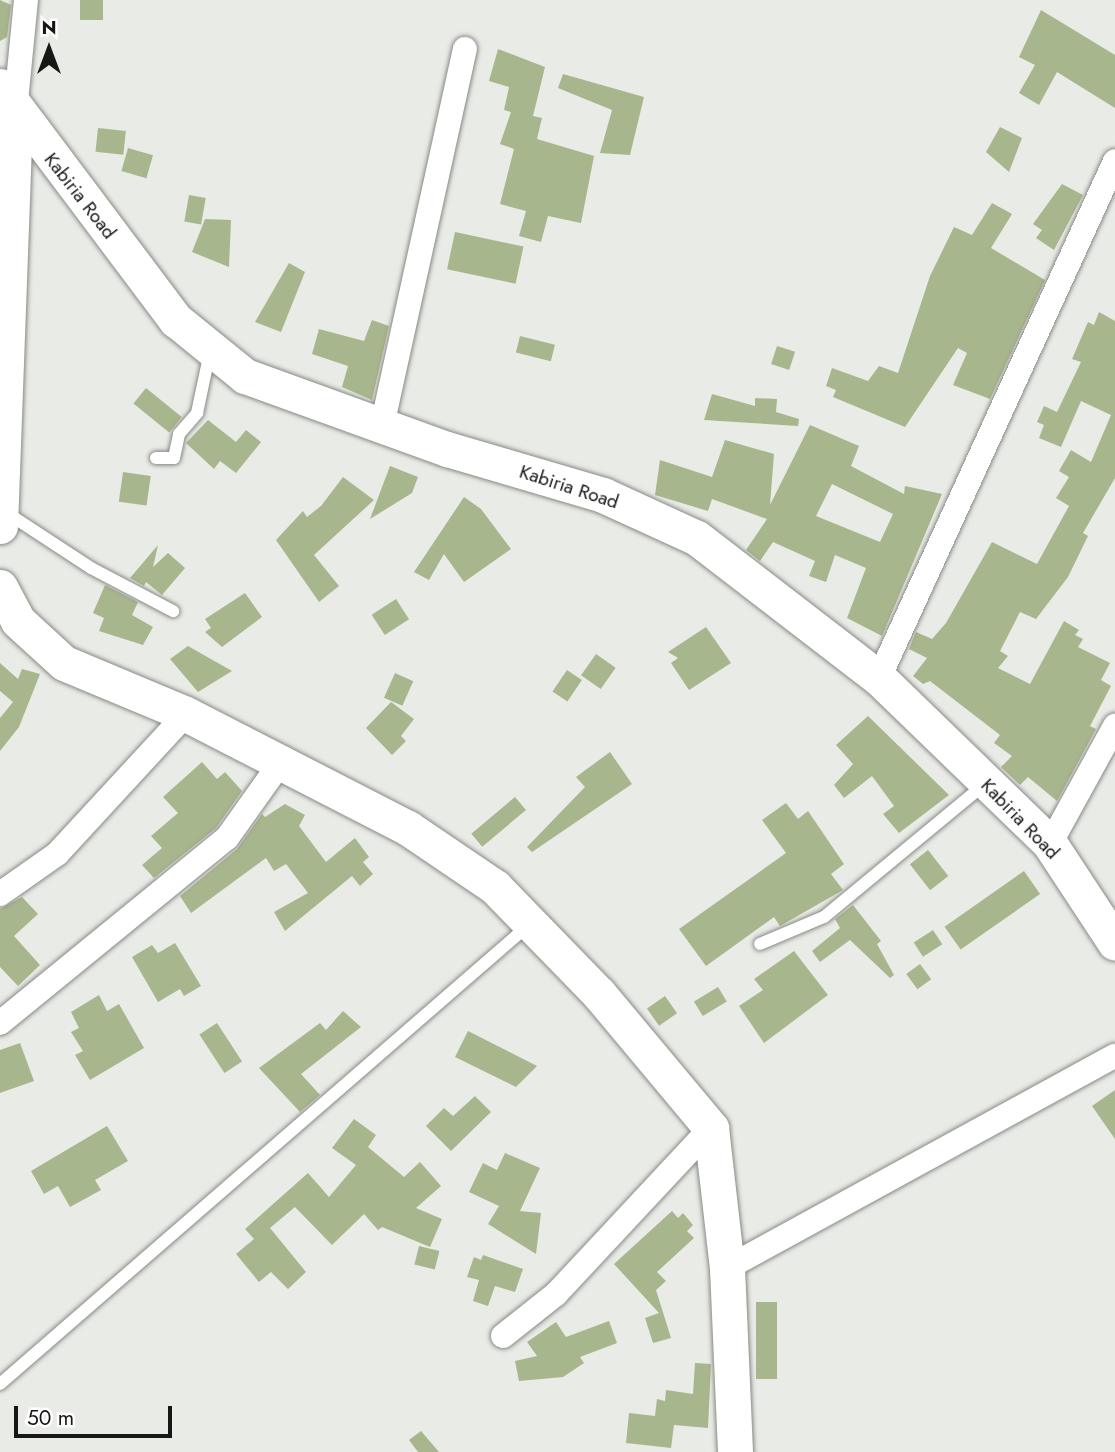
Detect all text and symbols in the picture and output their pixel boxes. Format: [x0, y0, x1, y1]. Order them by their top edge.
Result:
north arrow [14, 14, 84, 84]
text: N [41, 14, 57, 41]
street label: Kabiria Road [39, 148, 121, 244]
street label: Kabiria Road [517, 460, 621, 514]
street label: Kabiria Road [976, 774, 1064, 864]
scale bar [18, 1392, 175, 1436]
text: 50 m [27, 1403, 74, 1433]

